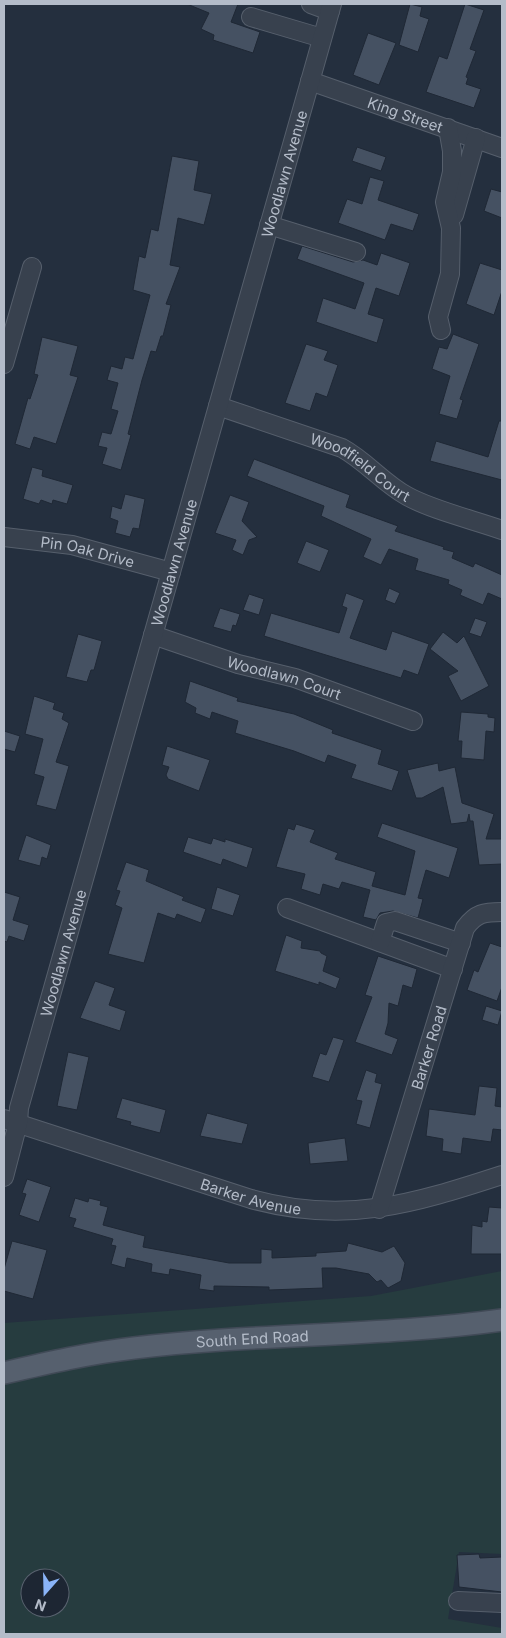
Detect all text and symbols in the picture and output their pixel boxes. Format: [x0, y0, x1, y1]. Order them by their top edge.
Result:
street label: King Street [365, 92, 446, 136]
street label: Woodlawn Avenue [257, 108, 311, 239]
street label: Woodfield Court [308, 428, 413, 505]
street label: Woodlawn Avenue [147, 497, 201, 628]
street label: Pin Oak Drive [40, 532, 137, 571]
street label: Woodlawn Court [225, 651, 344, 704]
street label: Woodlawn Avenue [36, 887, 90, 1019]
street label: Barker Road [407, 1003, 450, 1092]
street label: Barker Avenue [198, 1174, 302, 1218]
street label: South End Road [195, 1326, 309, 1351]
north arrow [20, 1568, 70, 1618]
text: N [32, 1596, 48, 1615]

